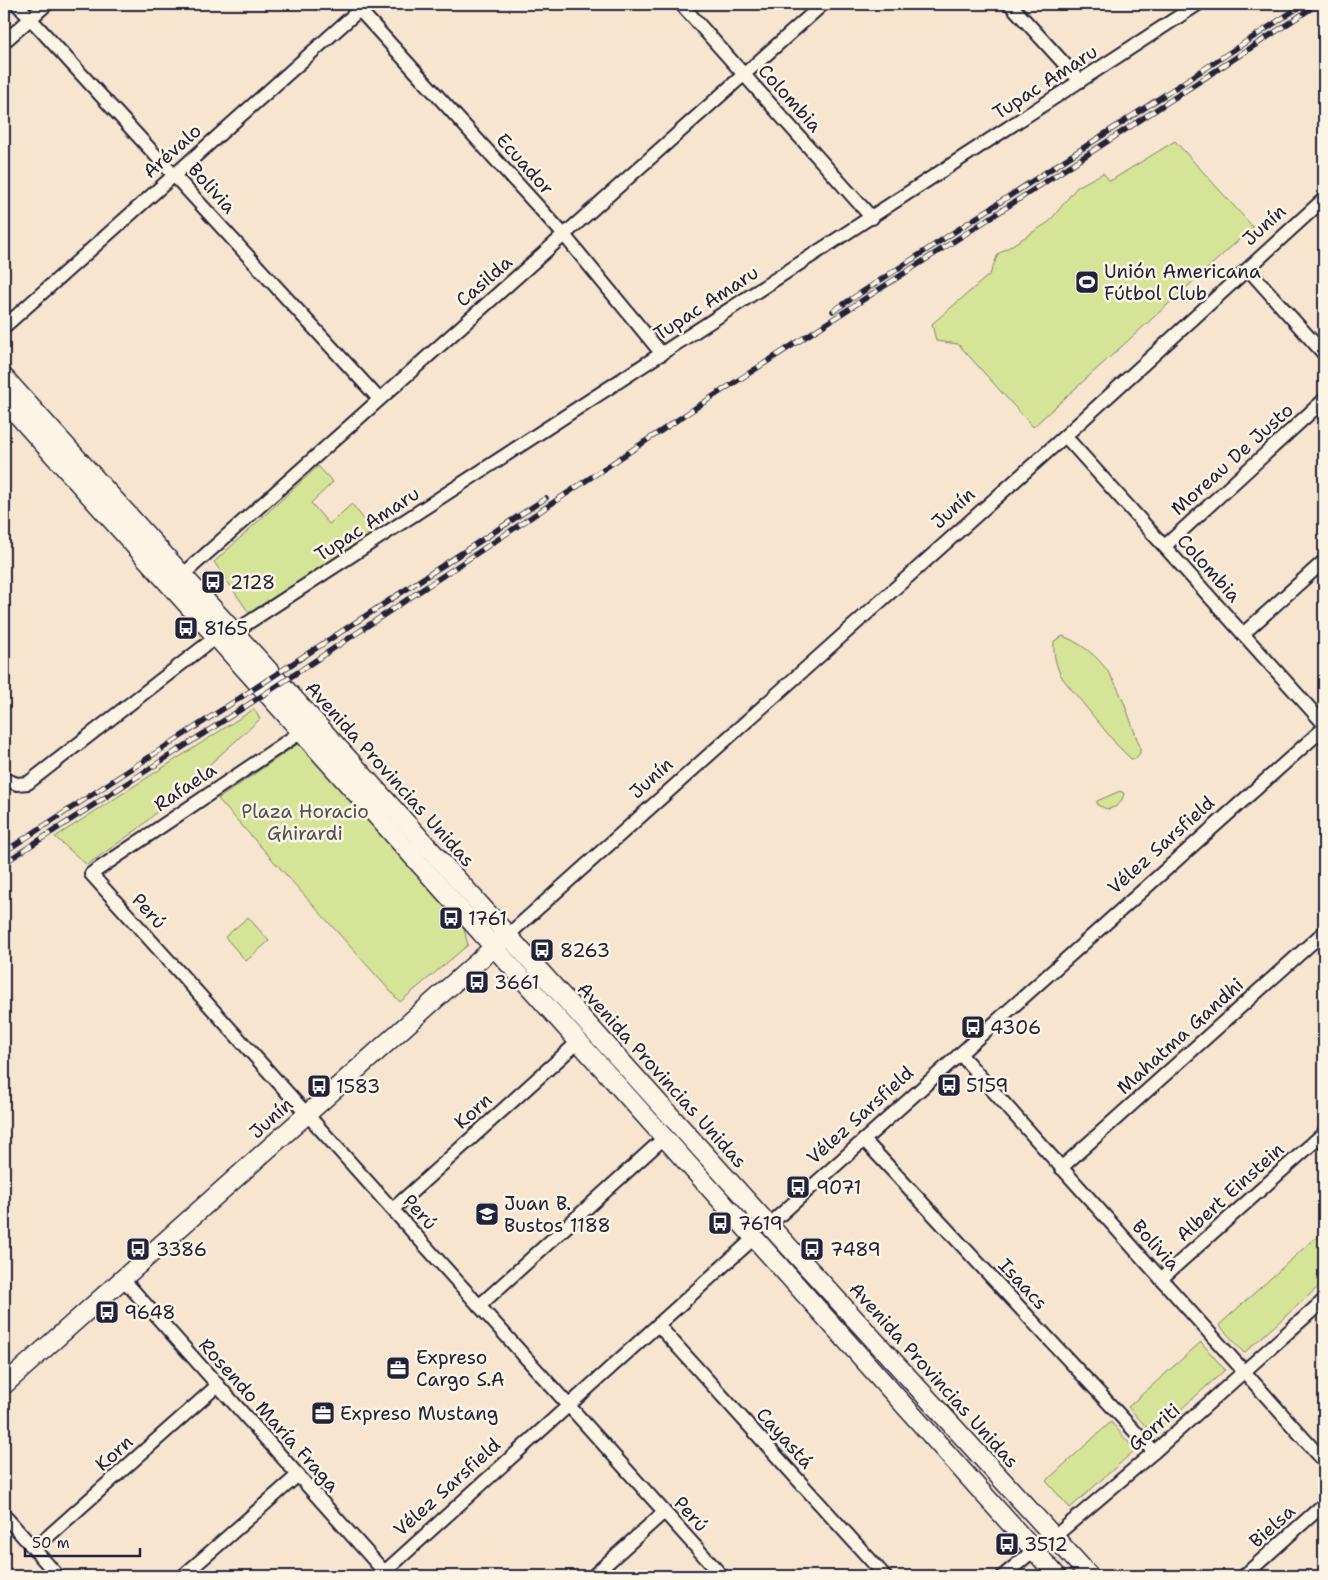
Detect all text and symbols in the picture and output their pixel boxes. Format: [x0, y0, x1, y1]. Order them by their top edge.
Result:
street label: Tupac Amaru [988, 39, 1102, 125]
street label: Colombia [753, 58, 827, 138]
street label: Arévalo [138, 118, 206, 184]
street label: Ecuador [491, 128, 559, 200]
street label: Bolivia [183, 157, 242, 219]
street label: Junín [1237, 199, 1291, 251]
street label: Casilda [451, 250, 518, 312]
place label: Unión Americana Fútbol Club [1104, 259, 1261, 306]
street label: Tupac Amaru [649, 260, 763, 346]
sports icon: Unión Americana Fútbol Club [1074, 269, 1100, 295]
street label: Moreau De Justo [1165, 397, 1299, 521]
street label: Tupac Amaru [310, 481, 424, 567]
street label: Junín [926, 482, 980, 534]
street label: Colombia [1172, 528, 1246, 608]
bus stop icon: 2128 [200, 569, 226, 595]
place label: 2128 [230, 570, 275, 595]
bus stop icon: 8165 [173, 615, 199, 641]
place label: 8165 [204, 616, 248, 641]
street label: Avenida Provincias Unidas [300, 676, 480, 872]
street label: Junín [624, 752, 678, 804]
street label: Rafaela [149, 757, 221, 817]
street label: Vélez Sarsfield [1102, 790, 1220, 900]
park label: Plaza Horacio Ghirardi [241, 799, 369, 846]
street label: Perú [126, 888, 172, 934]
bus stop icon: 1761 [438, 905, 464, 931]
place label: 1761 [468, 906, 507, 931]
bus stop icon: 8263 [529, 937, 555, 963]
place label: 8263 [560, 938, 610, 963]
bus stop icon: 3661 [464, 969, 490, 995]
place label: 3661 [494, 970, 539, 995]
street label: Mahatma Gandhi [1111, 972, 1249, 1100]
street label: Avenida Provincias Unidas [572, 977, 752, 1173]
bus stop icon: 4306 [960, 1014, 986, 1040]
place label: 4306 [990, 1015, 1041, 1040]
street label: Vélez Sarsfield [801, 1060, 919, 1170]
bus stop icon: 5159 [936, 1072, 962, 1098]
bus stop icon: 1583 [306, 1073, 332, 1099]
place label: 5159 [966, 1073, 1009, 1098]
place label: 1583 [336, 1074, 380, 1099]
street label: Korn [449, 1087, 497, 1135]
street label: Junín [244, 1092, 298, 1144]
street label: Albert Einstein [1171, 1137, 1289, 1247]
bus stop icon: 9071 [785, 1174, 811, 1200]
place label: 9071 [816, 1175, 862, 1200]
street label: Perú [397, 1189, 443, 1235]
place label: Juan B. Bustos 1188 [504, 1191, 611, 1238]
school or university icon: Juan B. Bustos 1188 [474, 1201, 500, 1227]
bus stop icon: 7619 [707, 1210, 733, 1236]
place label: 7619 [738, 1211, 783, 1236]
street label: Bolivia [1127, 1214, 1186, 1276]
bus stop icon: 3386 [125, 1236, 151, 1262]
bus stop icon: 7489 [799, 1236, 825, 1262]
place label: 3386 [156, 1237, 207, 1262]
place label: 7489 [830, 1237, 881, 1262]
street label: Isaacs [993, 1253, 1053, 1315]
street label: Avenida Provincias Unidas [844, 1277, 1024, 1473]
bus stop icon: 9648 [94, 1299, 120, 1325]
place label: 9648 [124, 1300, 176, 1325]
street label: Rosendo María Fraga [193, 1333, 345, 1497]
place label: Expreso Cargo S.A [416, 1345, 505, 1392]
office icon: Expreso Cargo S.A [385, 1355, 411, 1381]
street label: Gorriti [1123, 1398, 1185, 1456]
office icon: Expreso Mustang [310, 1400, 336, 1426]
place label: Expreso Mustang [340, 1401, 498, 1426]
street label: Cayastá [751, 1402, 819, 1474]
street label: Korn [90, 1429, 138, 1477]
street label: Vélez Sarsfield [388, 1432, 506, 1542]
street label: Perú [668, 1491, 714, 1537]
street label: Bielsa [1244, 1499, 1300, 1553]
scale bar [25, 1525, 140, 1557]
bus stop icon: 3512 [994, 1531, 1020, 1557]
place label: 3512 [1024, 1532, 1068, 1557]
text: 50 m [32, 1533, 70, 1553]

